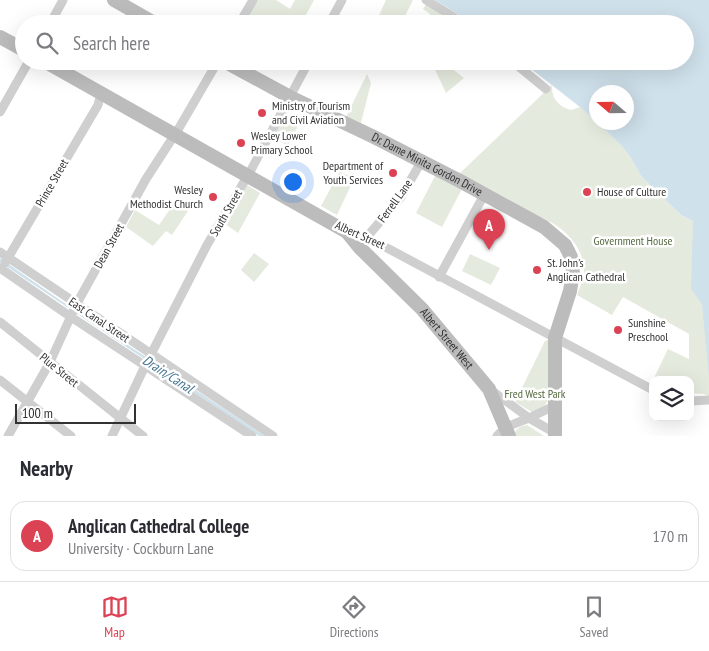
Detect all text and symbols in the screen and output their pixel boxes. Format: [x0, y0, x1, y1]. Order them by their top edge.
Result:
search box [15, 15, 694, 70]
icon: search [33, 29, 61, 57]
text: Search here [73, 31, 150, 55]
north arrow [589, 85, 634, 130]
place label: Ministry of Tourism and Civil Aviation [272, 98, 350, 127]
marker: Ministry of Tourism and Civil Aviation [256, 107, 268, 119]
place label: Wesley Lower Primary School [251, 128, 313, 157]
street label: Dr. Dame Minita Gordon Drive [369, 129, 485, 199]
marker: Wesley Lower Primary School [235, 137, 247, 149]
street label: Prince Street [32, 156, 72, 209]
place label: Department of Youth Services [323, 158, 384, 187]
marker: Department of Youth Services [387, 167, 399, 179]
your location [280, 169, 306, 195]
street label: Ferrell Lane [374, 176, 415, 225]
place label: Wesley Methodist Church [130, 182, 203, 211]
place label: House of Culture [597, 184, 666, 199]
street label: South Street [206, 186, 245, 239]
marker: House of Culture [581, 186, 593, 198]
marker: Wesley Methodist Church [207, 191, 219, 203]
pin: A [473, 209, 505, 250]
street label: Albert Street [333, 217, 388, 252]
street label: Dean Street [90, 220, 127, 271]
park label: Government House [594, 233, 672, 248]
place label: St. John's Anglican Cathedral [547, 255, 625, 284]
marker: St. John's Anglican Cathedral [531, 264, 543, 276]
street label: East Canal Street [66, 294, 133, 346]
street label: Albert Street West [417, 304, 477, 372]
place label: Sunshine Preschool [628, 315, 668, 344]
marker: Sunshine Preschool [612, 324, 624, 336]
street label: Plue Street [37, 349, 82, 390]
water label: Drain/Canal [139, 351, 198, 398]
map controls [649, 376, 694, 421]
button: layers [649, 376, 694, 421]
park label: Fred West Park [504, 386, 566, 401]
scale bar [15, 401, 136, 424]
text: 100 m [22, 404, 53, 422]
text: Nearby [20, 455, 73, 482]
text: Anglican Cathedral College [68, 514, 249, 538]
text: A [33, 526, 41, 546]
text: 170 m [653, 526, 688, 546]
text: University · Cockburn Lane [68, 538, 214, 558]
tab: Map [101, 593, 129, 641]
tab: Directions [330, 593, 378, 641]
tab: Saved [580, 593, 608, 641]

